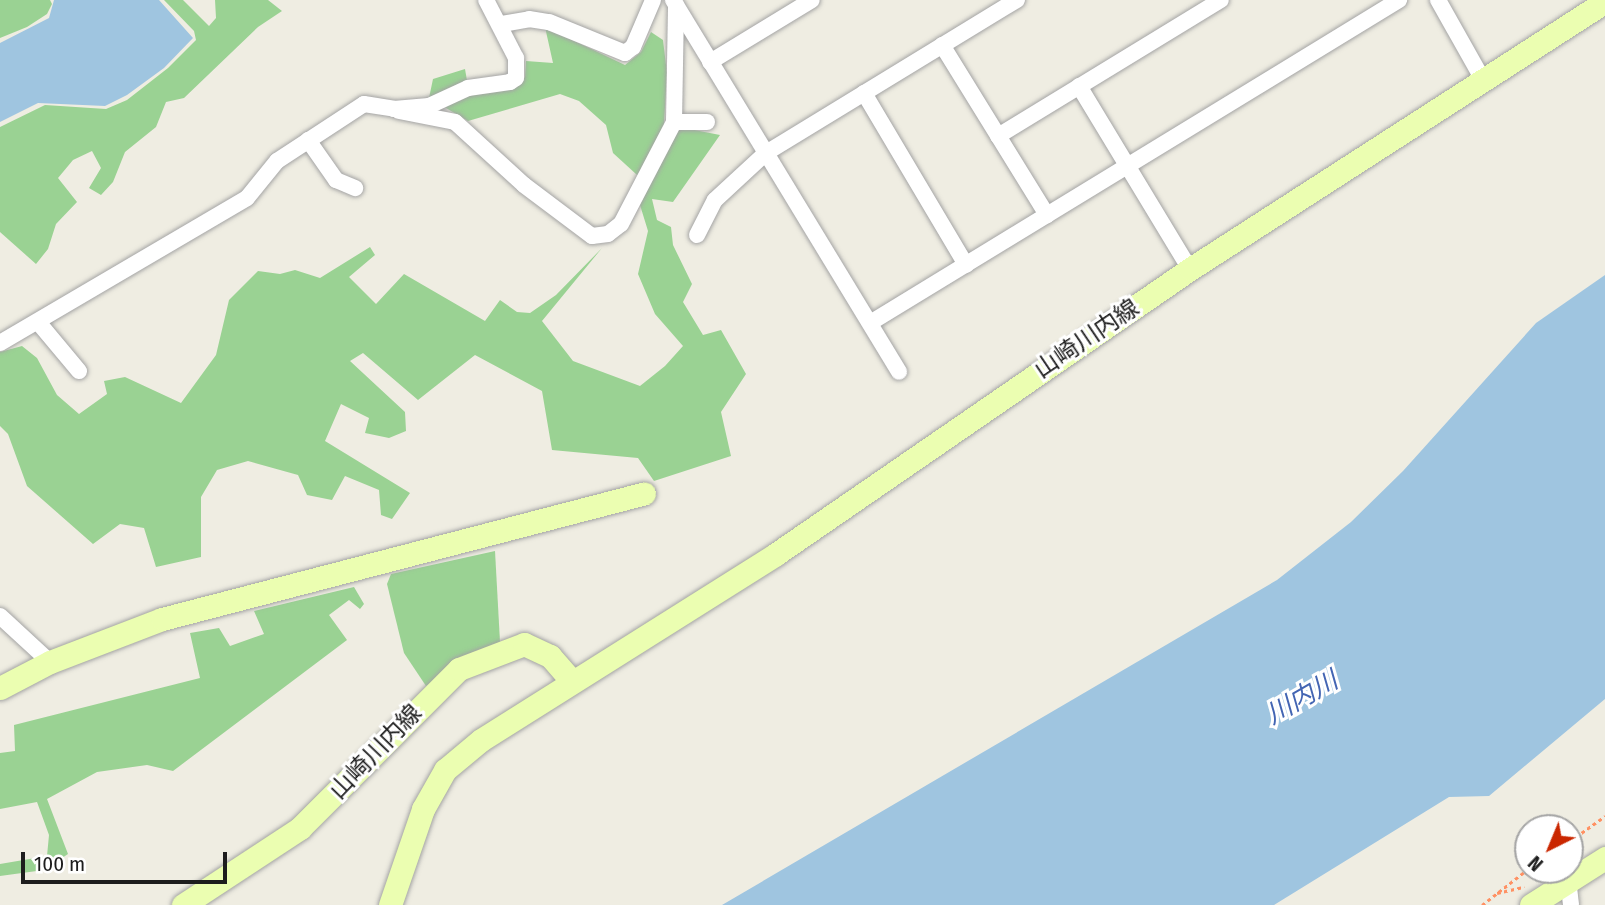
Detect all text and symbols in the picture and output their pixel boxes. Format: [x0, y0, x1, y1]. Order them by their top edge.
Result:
street label: 山崎川内線 [1029, 294, 1145, 384]
water label: 川内川 [1260, 665, 1344, 731]
street label: 山崎川内線 [324, 699, 428, 805]
north arrow [1514, 814, 1584, 884]
scale bar [24, 838, 231, 882]
text: 100 m [34, 851, 85, 877]
text: N [1524, 851, 1548, 876]

